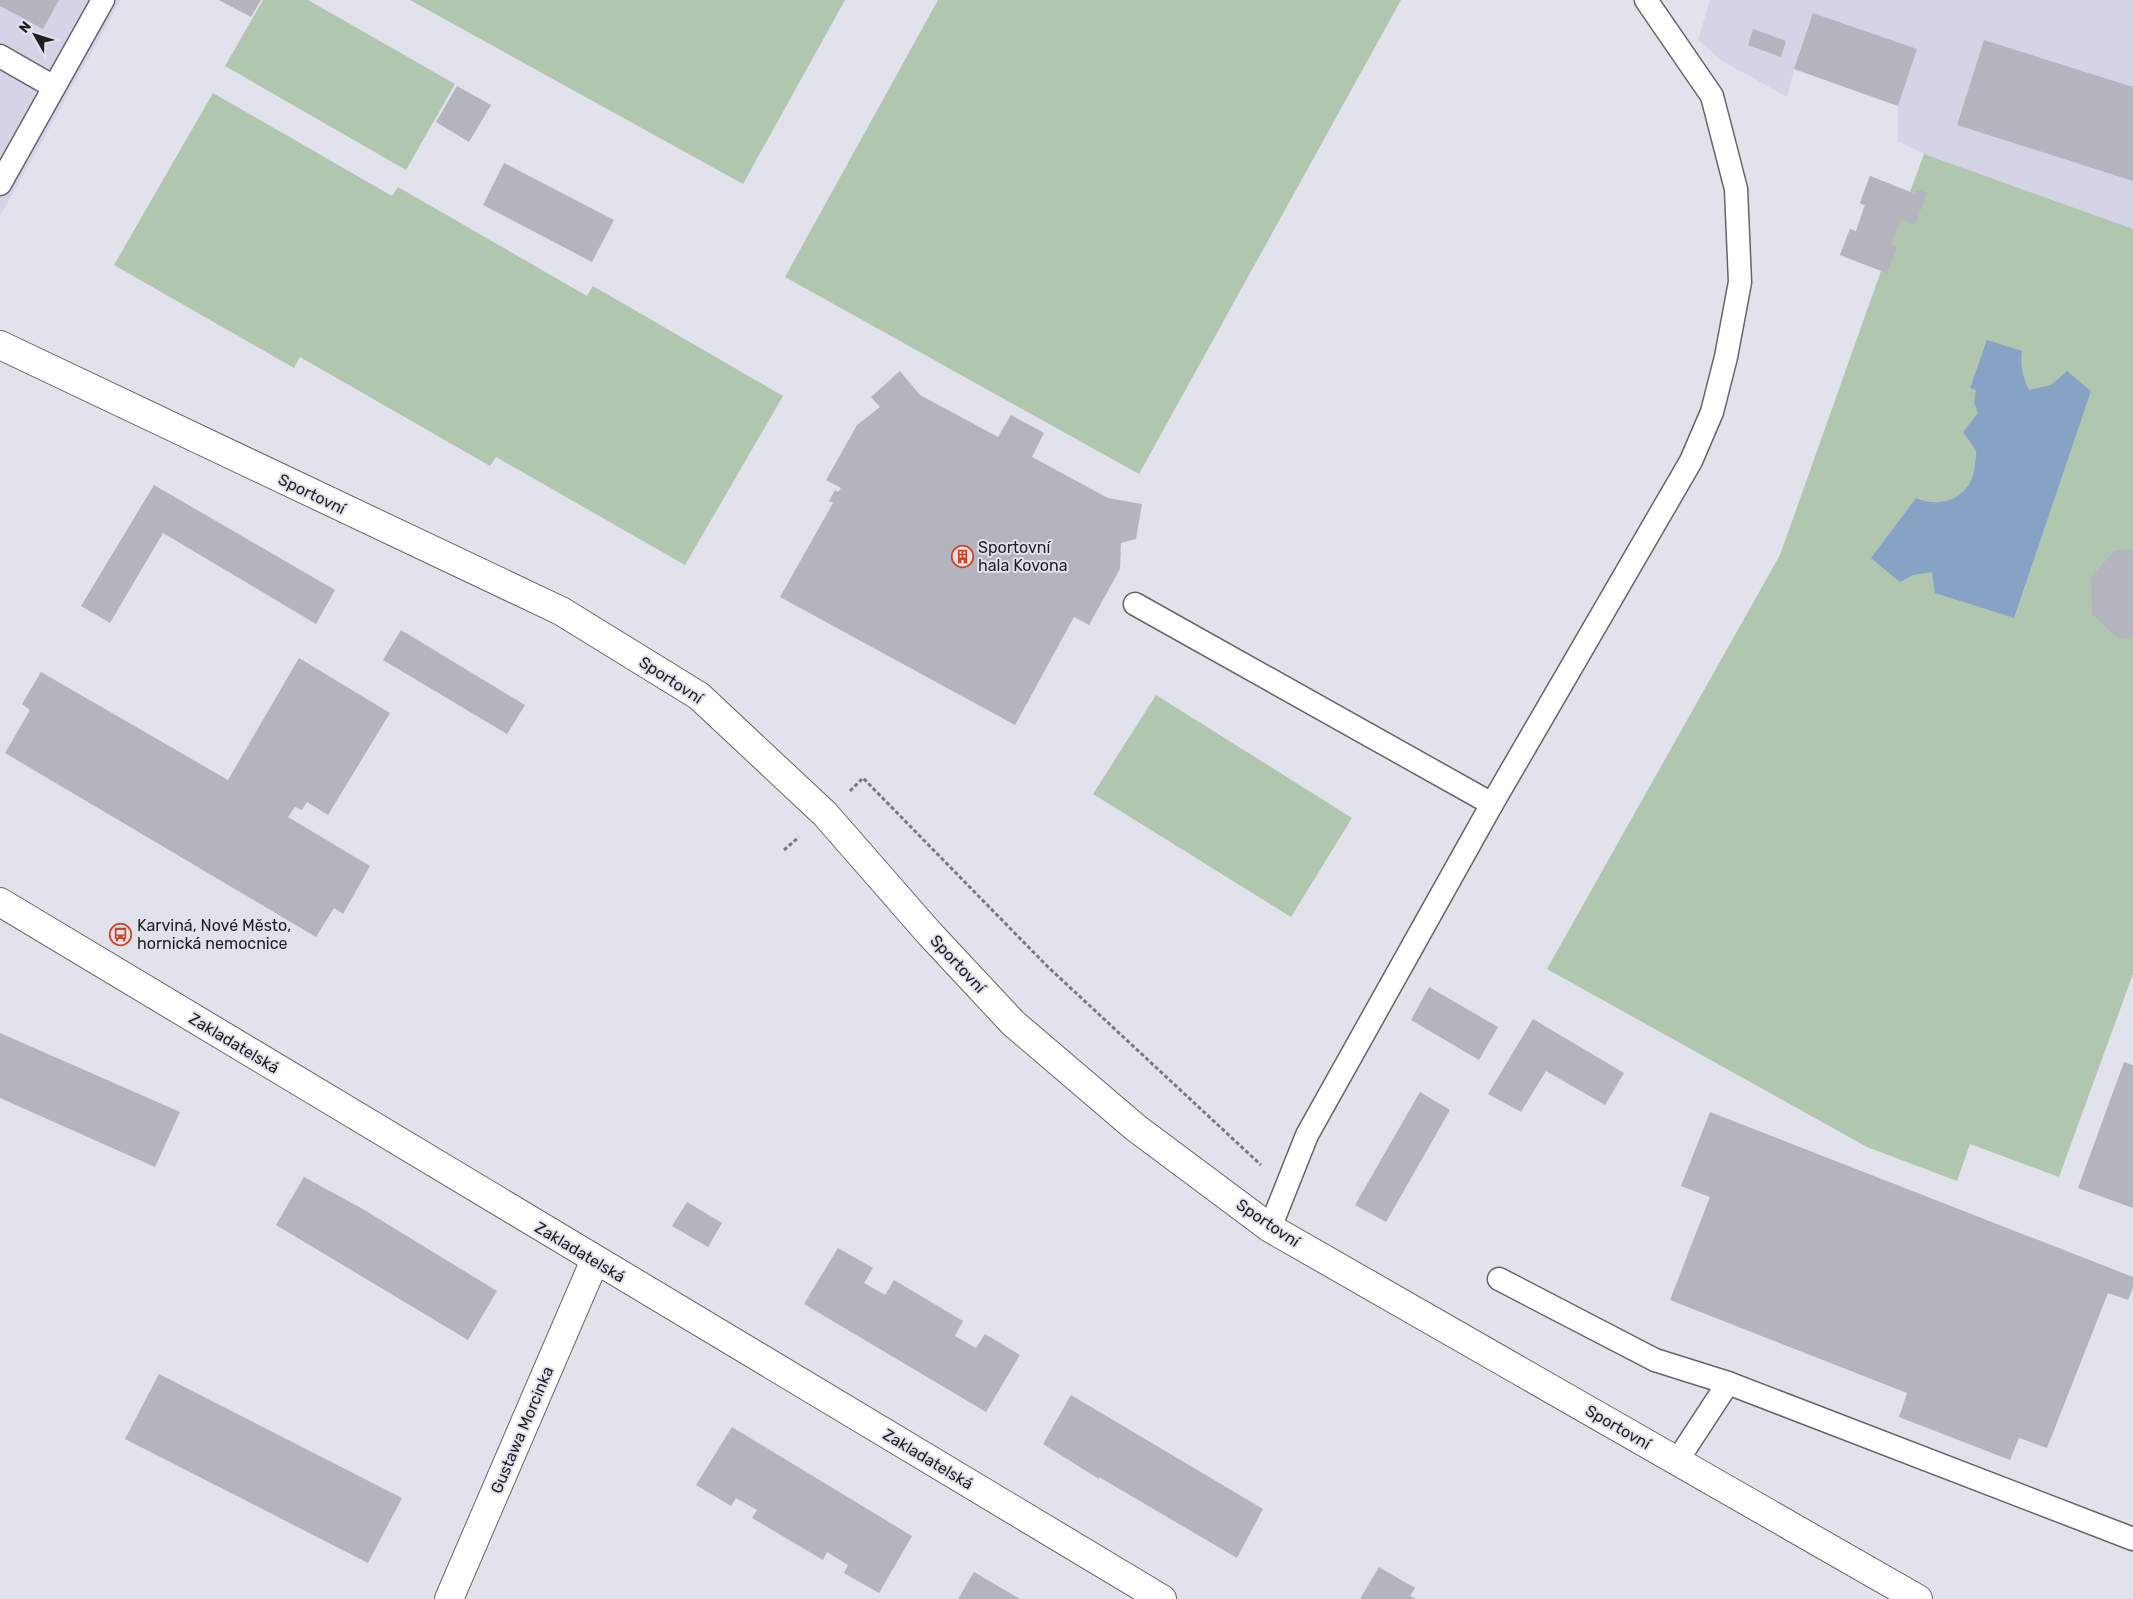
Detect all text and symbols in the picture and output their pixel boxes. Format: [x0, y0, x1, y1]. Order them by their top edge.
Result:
north arrow [10, 10, 60, 60]
text: N [16, 18, 35, 36]
street label: Sportovní [275, 470, 350, 519]
place label: Sportovní hala Kovona [978, 538, 1068, 575]
building icon: Sportovní hala Kovona [950, 544, 974, 568]
street label: Sportovní [635, 652, 707, 708]
place label: Karviná, Nové Město, hornická nemocnice [137, 916, 291, 953]
bus stop icon: Karviná, Nové Město, hornická nemocnice [109, 922, 133, 946]
street label: Sportovní [926, 931, 990, 998]
street label: Zakladatelská [185, 1009, 283, 1077]
street label: Sportovní [1233, 1195, 1304, 1252]
street label: Zakladatelská [531, 1218, 629, 1286]
street label: Gustawa Morcinka [487, 1364, 557, 1496]
street label: Sportovní [1582, 1401, 1655, 1454]
street label: Zakladatelská [879, 1425, 977, 1493]

